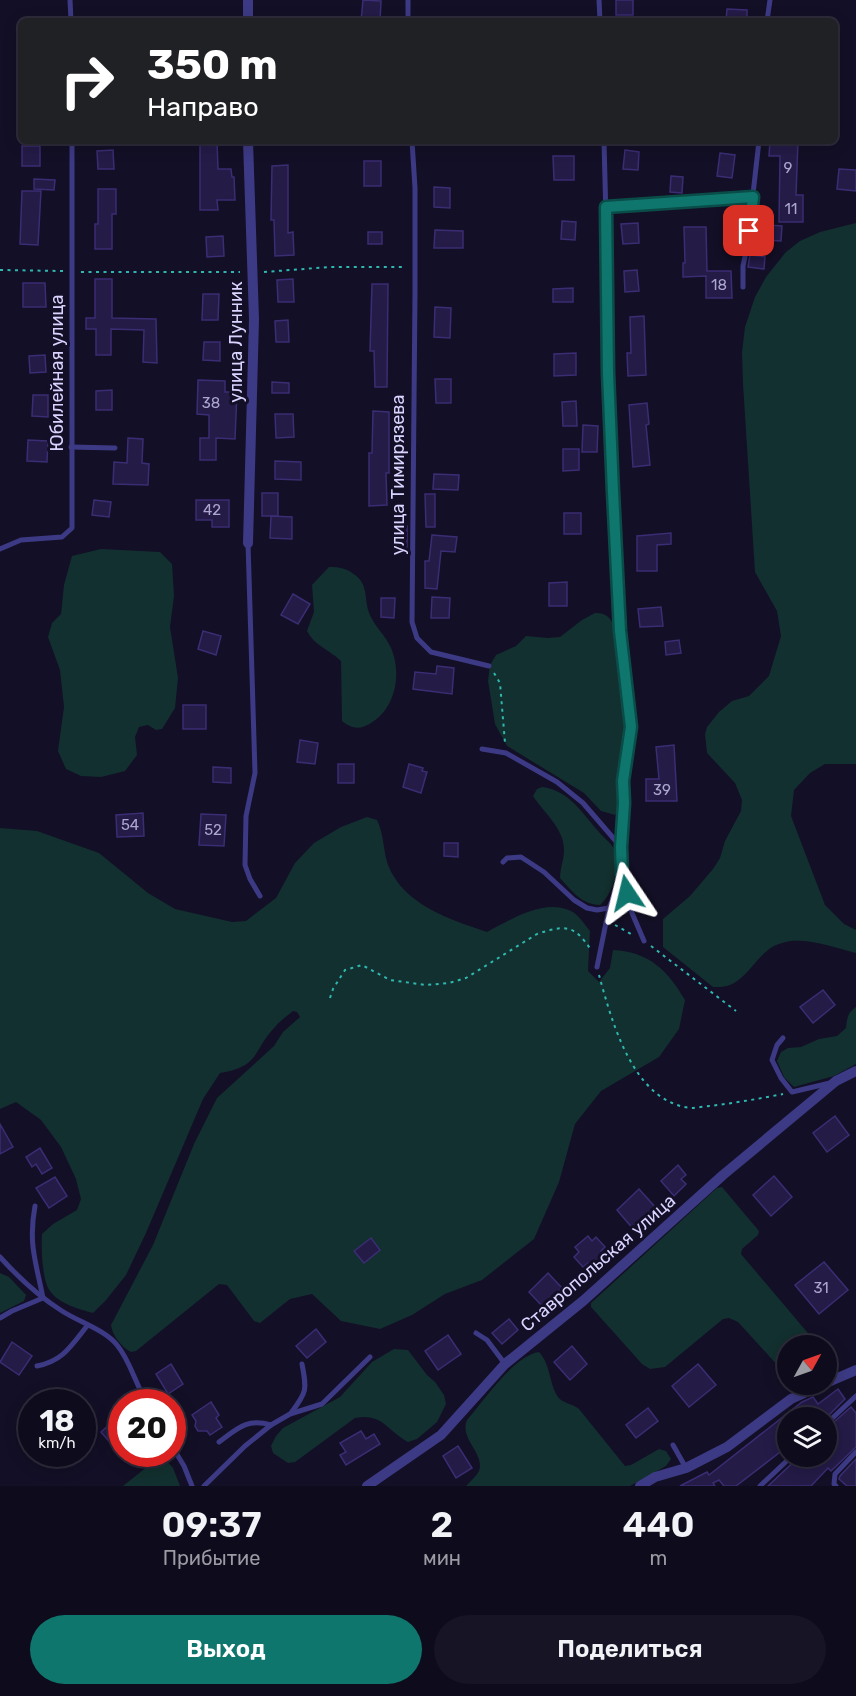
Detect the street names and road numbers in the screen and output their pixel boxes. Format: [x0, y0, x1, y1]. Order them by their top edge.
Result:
street label: улица Лунник [225, 281, 247, 403]
street label: Юбилейная улица [46, 295, 68, 451]
street label: улица Тимирязева [387, 395, 409, 555]
street label: Ставропольская улица [516, 1190, 680, 1336]

